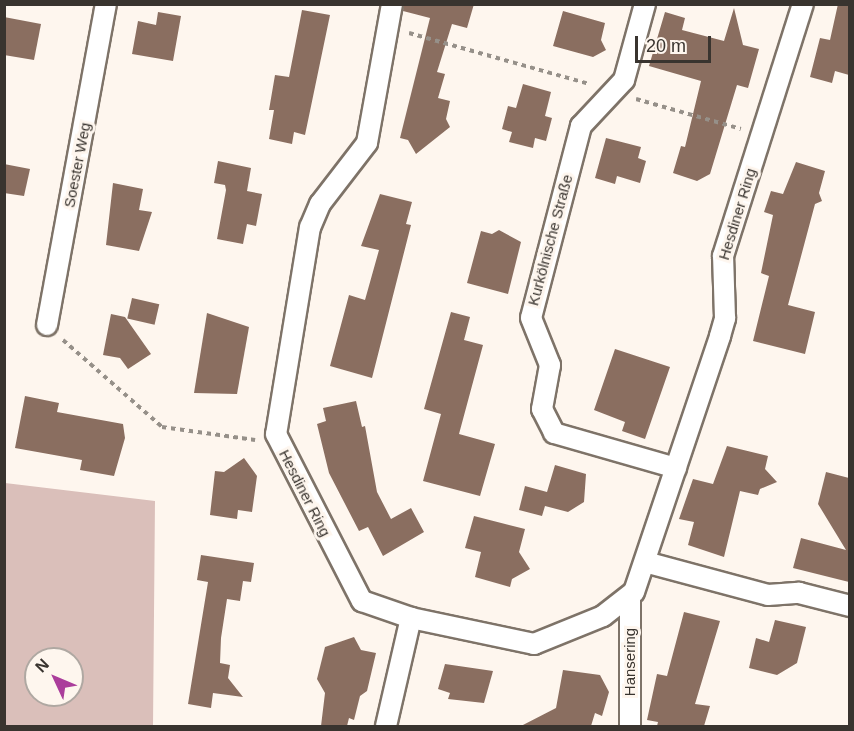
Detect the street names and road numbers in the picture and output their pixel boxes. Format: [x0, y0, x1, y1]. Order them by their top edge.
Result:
street label: Soester Weg [60, 121, 94, 209]
street label: Hesdiner Ring [714, 166, 760, 262]
street label: Kurkölnische Straße [524, 172, 576, 308]
street label: Hesdiner Ring [275, 447, 335, 539]
street label: Hansering [621, 628, 639, 696]

